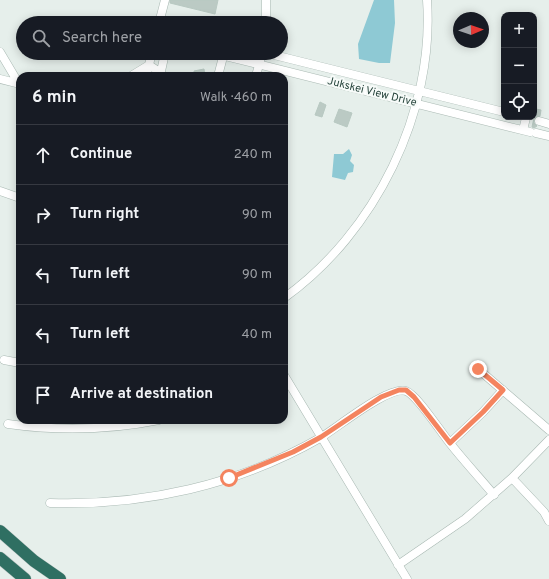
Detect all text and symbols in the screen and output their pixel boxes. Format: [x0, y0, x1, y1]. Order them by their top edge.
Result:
north arrow [453, 12, 489, 48]
map controls [501, 12, 537, 120]
button: + [501, 12, 537, 48]
search box [16, 16, 288, 60]
icon: search [30, 27, 52, 49]
text: Search here [62, 29, 142, 48]
button: − [501, 48, 537, 84]
street label: Jukskei View Drive [326, 74, 418, 110]
button: locate [501, 84, 537, 120]
text: 6 min [32, 87, 76, 109]
text: Walk · 460 m [200, 90, 272, 106]
icon: ahead [32, 144, 54, 166]
text: Continue [70, 145, 132, 164]
text: 240 m [234, 147, 272, 163]
icon: right [32, 204, 54, 226]
text: Turn right [70, 205, 139, 224]
text: 90 m [242, 207, 272, 223]
icon: left [32, 264, 54, 286]
text: Turn left [70, 265, 130, 284]
text: 90 m [242, 267, 272, 283]
icon: left [32, 324, 54, 346]
text: Turn left [70, 325, 130, 344]
text: 40 m [242, 327, 272, 343]
route end [469, 360, 487, 378]
icon: arrive [32, 384, 54, 406]
text: Arrive at destination [70, 385, 213, 404]
route start [220, 469, 238, 487]

